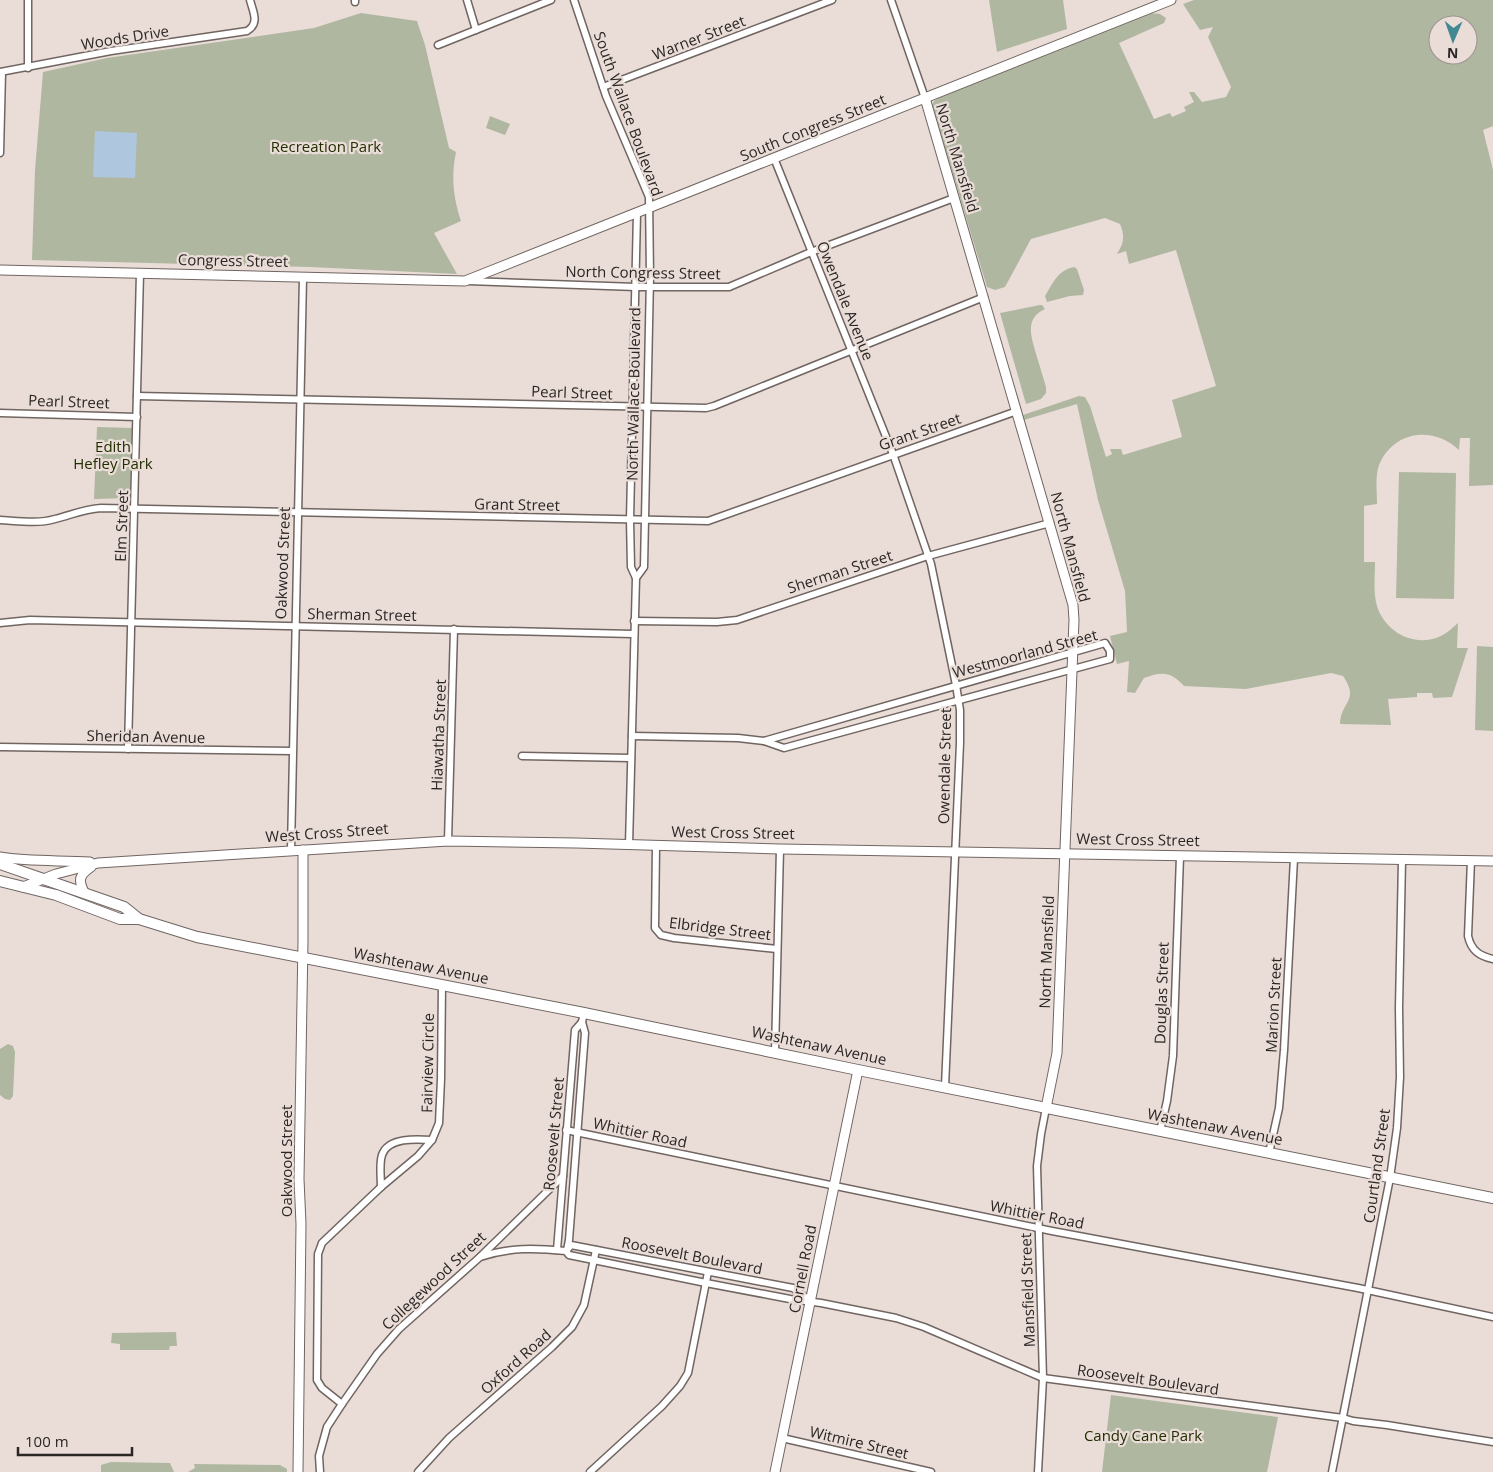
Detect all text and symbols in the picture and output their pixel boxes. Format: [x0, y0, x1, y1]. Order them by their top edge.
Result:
street label: Warner Street [649, 10, 748, 64]
north arrow [1428, 15, 1478, 65]
street label: Woods Drive [79, 20, 170, 54]
street label: South Wallace Boulevard [590, 29, 668, 199]
text: N [1447, 44, 1459, 63]
street label: South Congress Street [737, 89, 888, 165]
street label: North Mansfield [932, 101, 984, 215]
park label: Recreation Park [271, 136, 381, 156]
street label: Owendale Avenue [813, 238, 879, 363]
street label: Congress Street [178, 249, 288, 271]
street label: North Congress Street [565, 261, 721, 283]
street label: North Wallace Boulevard [621, 307, 645, 481]
street label: Pearl Street [531, 381, 613, 403]
street label: Pearl Street [28, 390, 110, 412]
street label: Grant Street [876, 408, 963, 454]
park label: Edith Hefley Park [73, 436, 153, 473]
street label: North Mansfield [1047, 489, 1095, 604]
street label: Elm Street [110, 490, 132, 562]
street label: Grant Street [474, 493, 560, 515]
street label: Oakwood Street [270, 506, 294, 620]
street label: Sherman Street [785, 545, 895, 597]
street label: Sherman Street [307, 603, 417, 625]
street label: Westmoorland Street [950, 624, 1099, 682]
street label: Hiawatha Street [426, 679, 450, 791]
street label: Owendale Street [933, 708, 955, 824]
street label: Sheridan Avenue [87, 725, 205, 747]
street label: West Cross Street [265, 818, 389, 846]
street label: West Cross Street [671, 821, 795, 843]
street label: West Cross Street [1076, 828, 1200, 850]
street label: North Mansfield [1034, 895, 1058, 1009]
street label: Elbridge Street [668, 912, 772, 944]
street label: Douglas Street [1149, 941, 1173, 1044]
street label: Washtenaw Avenue [352, 942, 491, 988]
street label: Marion Street [1261, 957, 1285, 1053]
street label: Fairview Circle [416, 1013, 438, 1113]
street label: Washtenaw Avenue [750, 1021, 889, 1069]
street label: Roosevelt Street [538, 1076, 568, 1191]
street label: Washtenaw Avenue [1146, 1103, 1285, 1149]
street label: Oakwood Street [276, 1105, 296, 1217]
street label: Courtland Street [1358, 1107, 1394, 1224]
street label: Whittier Road [591, 1112, 689, 1152]
street label: Whittier Road [988, 1195, 1086, 1233]
street label: Cornell Road [784, 1223, 820, 1315]
street label: Collegewood Street [377, 1227, 490, 1334]
street label: Roosevelt Boulevard [620, 1232, 764, 1278]
street label: Mansfield Street [1015, 1233, 1039, 1347]
street label: Oxford Road [476, 1324, 555, 1398]
street label: Roosevelt Boulevard [1076, 1359, 1220, 1399]
street label: Witmire Street [808, 1421, 911, 1463]
scale bar [18, 1424, 131, 1456]
park label: Candy Cane Park [1084, 1425, 1202, 1445]
text: 100 m [25, 1431, 69, 1451]

